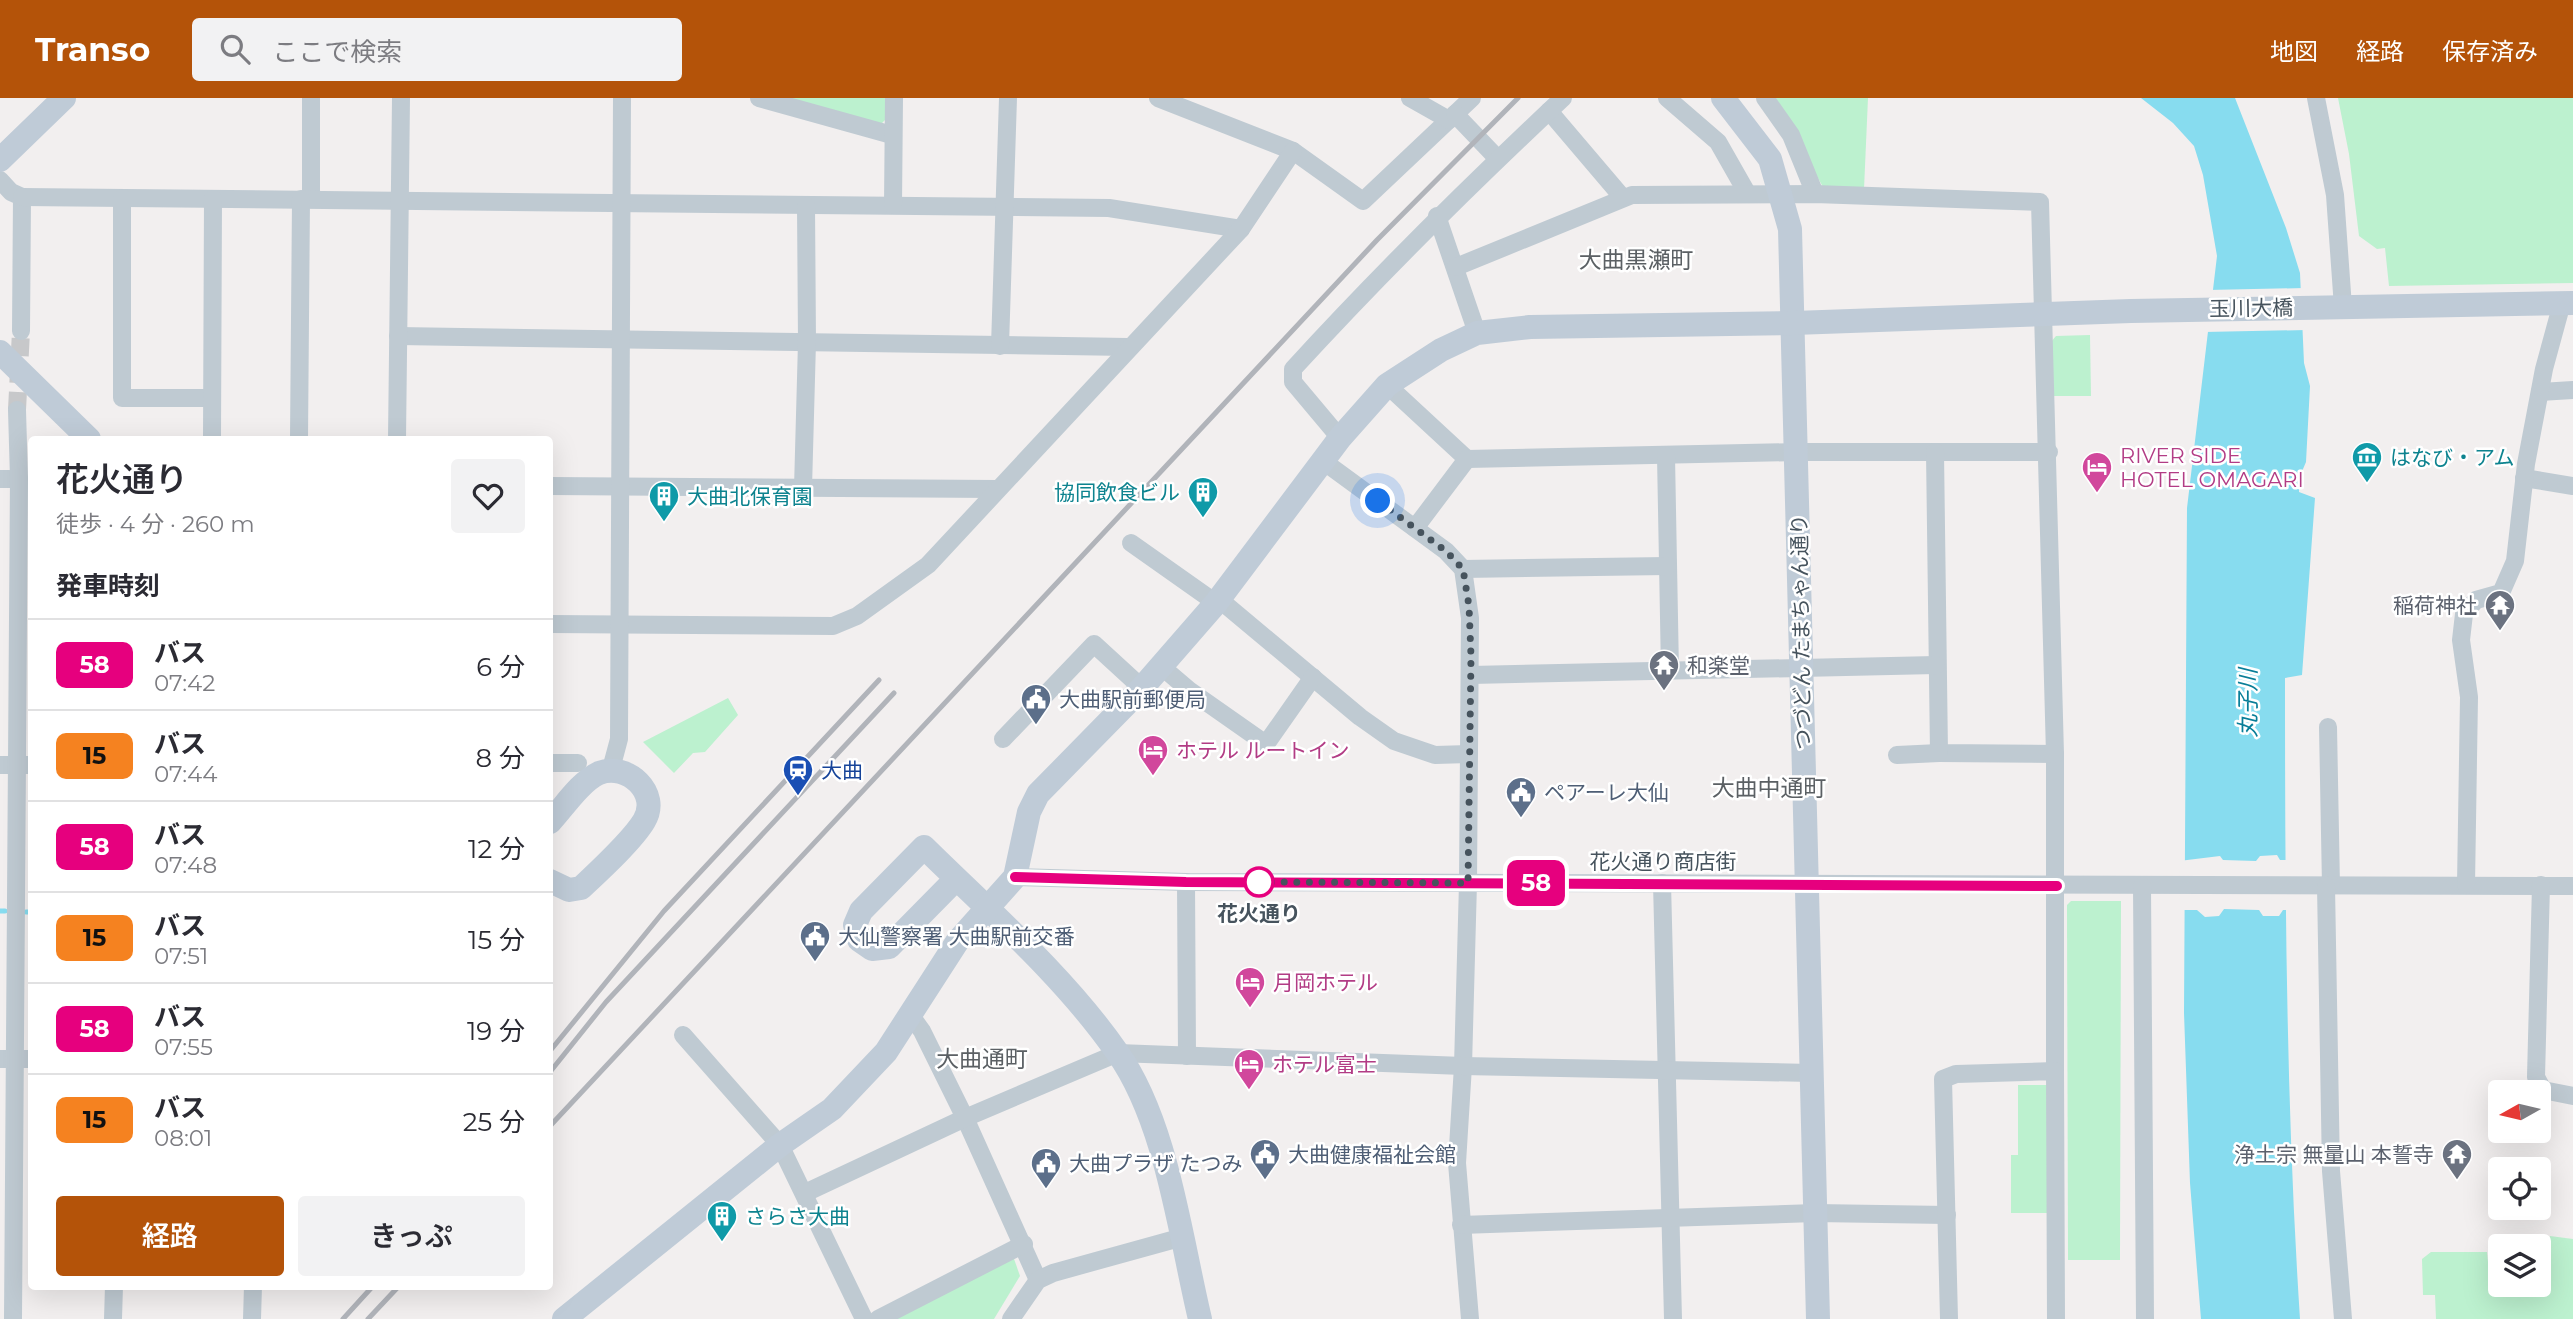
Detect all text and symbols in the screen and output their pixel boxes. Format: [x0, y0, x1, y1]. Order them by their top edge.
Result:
search box [192, 18, 682, 81]
text: Transo [35, 29, 150, 69]
icon: search [216, 30, 254, 68]
text: ここで検索 [272, 36, 402, 68]
text: 地図 [2270, 37, 2318, 66]
text: 経路 [2356, 37, 2404, 66]
text: 保存済み [2442, 37, 2538, 66]
district label: 大曲黒瀬町 [1579, 246, 1694, 274]
street label: 玉川大橋 [2209, 295, 2293, 321]
museum icon: はなび・アム [2350, 440, 2384, 484]
place label: RIVER SIDE HOTEL OMAGARI [2120, 443, 2304, 492]
place label: はなび・アム [2390, 445, 2515, 470]
hotel icon: RIVER SIDE HOTEL OMAGARI [2080, 450, 2114, 494]
text: 花火通り [56, 459, 188, 499]
button: heart [451, 459, 525, 533]
building icon: 協同飲食ビル [1186, 475, 1220, 519]
building icon: 大曲北保育園 [647, 479, 681, 523]
place label: 協同飲食ビル [1054, 480, 1180, 505]
your location [1360, 483, 1395, 518]
place label: 大曲北保育園 [687, 484, 813, 509]
text: 徒歩 · 4 分 · 260 m [56, 510, 255, 538]
street label: つづどん たまちゃん通り [1786, 514, 1816, 750]
text: 発車時刻 [56, 570, 160, 602]
temple icon: 稲荷神社 [2483, 588, 2517, 632]
place label: 稲荷神社 [2393, 593, 2477, 618]
text: バス [154, 637, 206, 669]
temple icon: 和楽堂 [1647, 648, 1681, 692]
text: 58 [79, 650, 110, 679]
text: 6 分 [476, 651, 525, 683]
place label: 和楽堂 [1687, 653, 1750, 678]
water label: 丸子川 [2234, 666, 2262, 738]
text: 07:42 [154, 669, 215, 697]
public building icon: 大曲駅前郵便局 [1019, 682, 1053, 726]
place label: 大曲駅前郵便局 [1059, 687, 1206, 712]
text: バス [154, 728, 206, 760]
hotel icon: ホテル ルートイン [1136, 733, 1170, 777]
place label: ホテル ルートイン [1176, 738, 1350, 763]
text: 15 [83, 741, 106, 770]
text: 8 分 [476, 742, 525, 774]
station icon: 大曲 [781, 753, 815, 797]
place label: 大曲 [821, 758, 863, 783]
text: 07:44 [154, 760, 217, 788]
district label: 大曲中通町 [1712, 774, 1827, 802]
public building icon: ペアーレ大仙 [1504, 775, 1538, 819]
place label: ペアーレ大仙 [1544, 780, 1669, 805]
text: バス [154, 819, 206, 851]
text: 58 [79, 832, 110, 861]
text: 12 分 [468, 833, 525, 865]
street label: 花火通り商店街 [1590, 849, 1737, 874]
text: 07:48 [154, 851, 217, 879]
line badge: 58 [1504, 860, 1568, 906]
marker: 花火通り [1244, 867, 1274, 897]
text: 58 [1521, 868, 1551, 897]
place label: 花火通り [1217, 901, 1301, 926]
text: バス [154, 910, 206, 942]
public building icon: 大仙警察署 大曲駅前交番 [798, 919, 832, 963]
text: 15 [83, 923, 106, 952]
text: 15 分 [468, 924, 525, 956]
place label: 大仙警察署 大曲駅前交番 [838, 924, 1075, 949]
text: 07:51 [154, 942, 208, 970]
hotel icon: 月岡ホテル [1233, 965, 1267, 1009]
place label: 月岡ホテル [1273, 970, 1378, 995]
text: バス [154, 1001, 206, 1033]
text: 58 [79, 1014, 110, 1043]
text: 19 分 [467, 1015, 525, 1047]
text: 07:55 [154, 1033, 213, 1061]
district label: 大曲通町 [936, 1045, 1028, 1073]
hotel icon: ホテル富士 [1232, 1047, 1266, 1091]
place label: ホテル富士 [1272, 1052, 1377, 1077]
north arrow [2488, 1080, 2552, 1143]
map controls [2488, 1080, 2551, 1297]
text: バス [154, 1092, 206, 1124]
text: 15 [83, 1105, 106, 1134]
text: 25 分 [463, 1106, 525, 1138]
text: 08:01 [154, 1124, 212, 1152]
public building icon: 大曲健康福祉会館 [1248, 1137, 1282, 1181]
temple icon: 浄土宗 無量山 本誓寺 [2440, 1137, 2474, 1181]
place label: 大曲健康福祉会館 [1288, 1142, 1456, 1167]
place label: 浄土宗 無量山 本誓寺 [2234, 1142, 2434, 1167]
public building icon: 大曲プラザ たつみ [1029, 1146, 1063, 1190]
place label: 大曲プラザ たつみ [1069, 1151, 1243, 1176]
button: locate [2488, 1157, 2551, 1220]
button: 経路 [56, 1196, 284, 1276]
button: きっぷ [298, 1196, 525, 1276]
building icon: さらさ大曲 [705, 1199, 739, 1243]
place label: さらさ大曲 [745, 1204, 850, 1229]
button: layers [2488, 1234, 2551, 1297]

